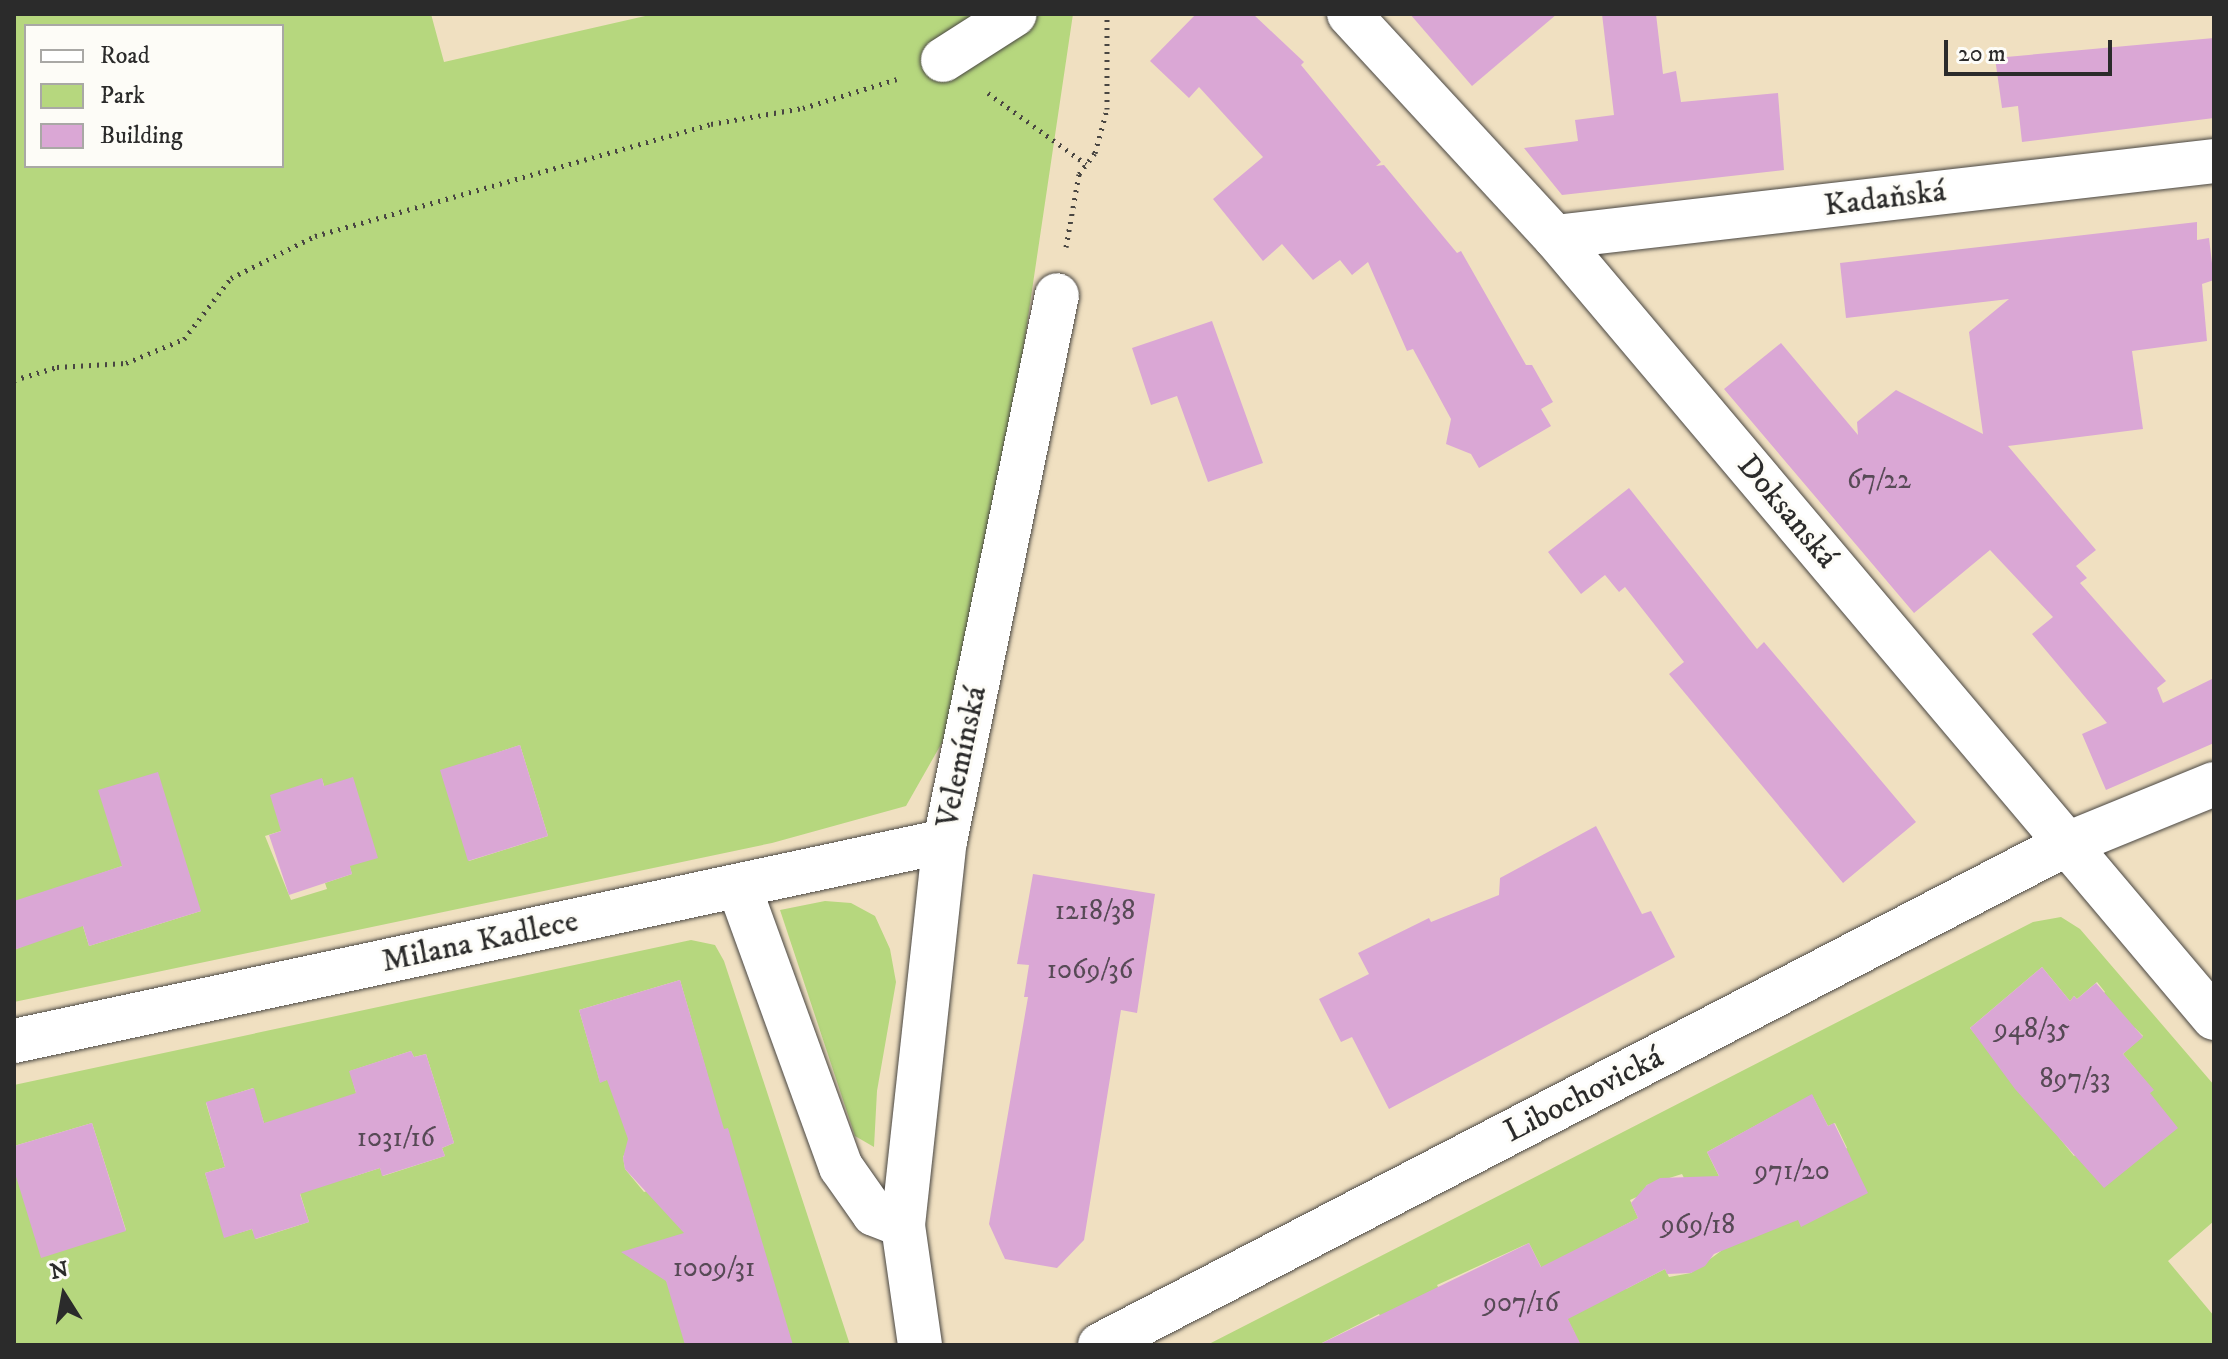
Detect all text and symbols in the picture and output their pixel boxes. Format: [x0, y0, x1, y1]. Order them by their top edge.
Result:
legend [24, 24, 284, 168]
scale bar [1948, 24, 2116, 74]
text: 20 m [1958, 39, 2006, 69]
text: Road [100, 41, 150, 71]
text: Park [100, 81, 145, 111]
text: Building [100, 121, 183, 151]
street label: Kadaňská [1822, 172, 1948, 226]
street label: Doksanská [1728, 447, 1846, 577]
house number: 67/22 [1847, 463, 1911, 497]
street label: Velemínská [928, 683, 996, 831]
house number: 1218/38 [1055, 894, 1135, 928]
street label: Milana Kadlece [378, 902, 582, 982]
house number: 1069/36 [1047, 953, 1133, 987]
house number: 948/35 [1994, 1012, 2070, 1046]
street label: Libochovická [1498, 1039, 1670, 1151]
house number: 897/33 [2039, 1062, 2111, 1096]
house number: 1031/16 [357, 1121, 435, 1155]
house number: 971/20 [1754, 1154, 1830, 1188]
house number: 969/18 [1661, 1208, 1735, 1242]
house number: 1009/31 [673, 1251, 755, 1285]
north arrow [24, 1255, 104, 1335]
text: N [48, 1256, 71, 1286]
house number: 907/16 [1483, 1286, 1559, 1320]

